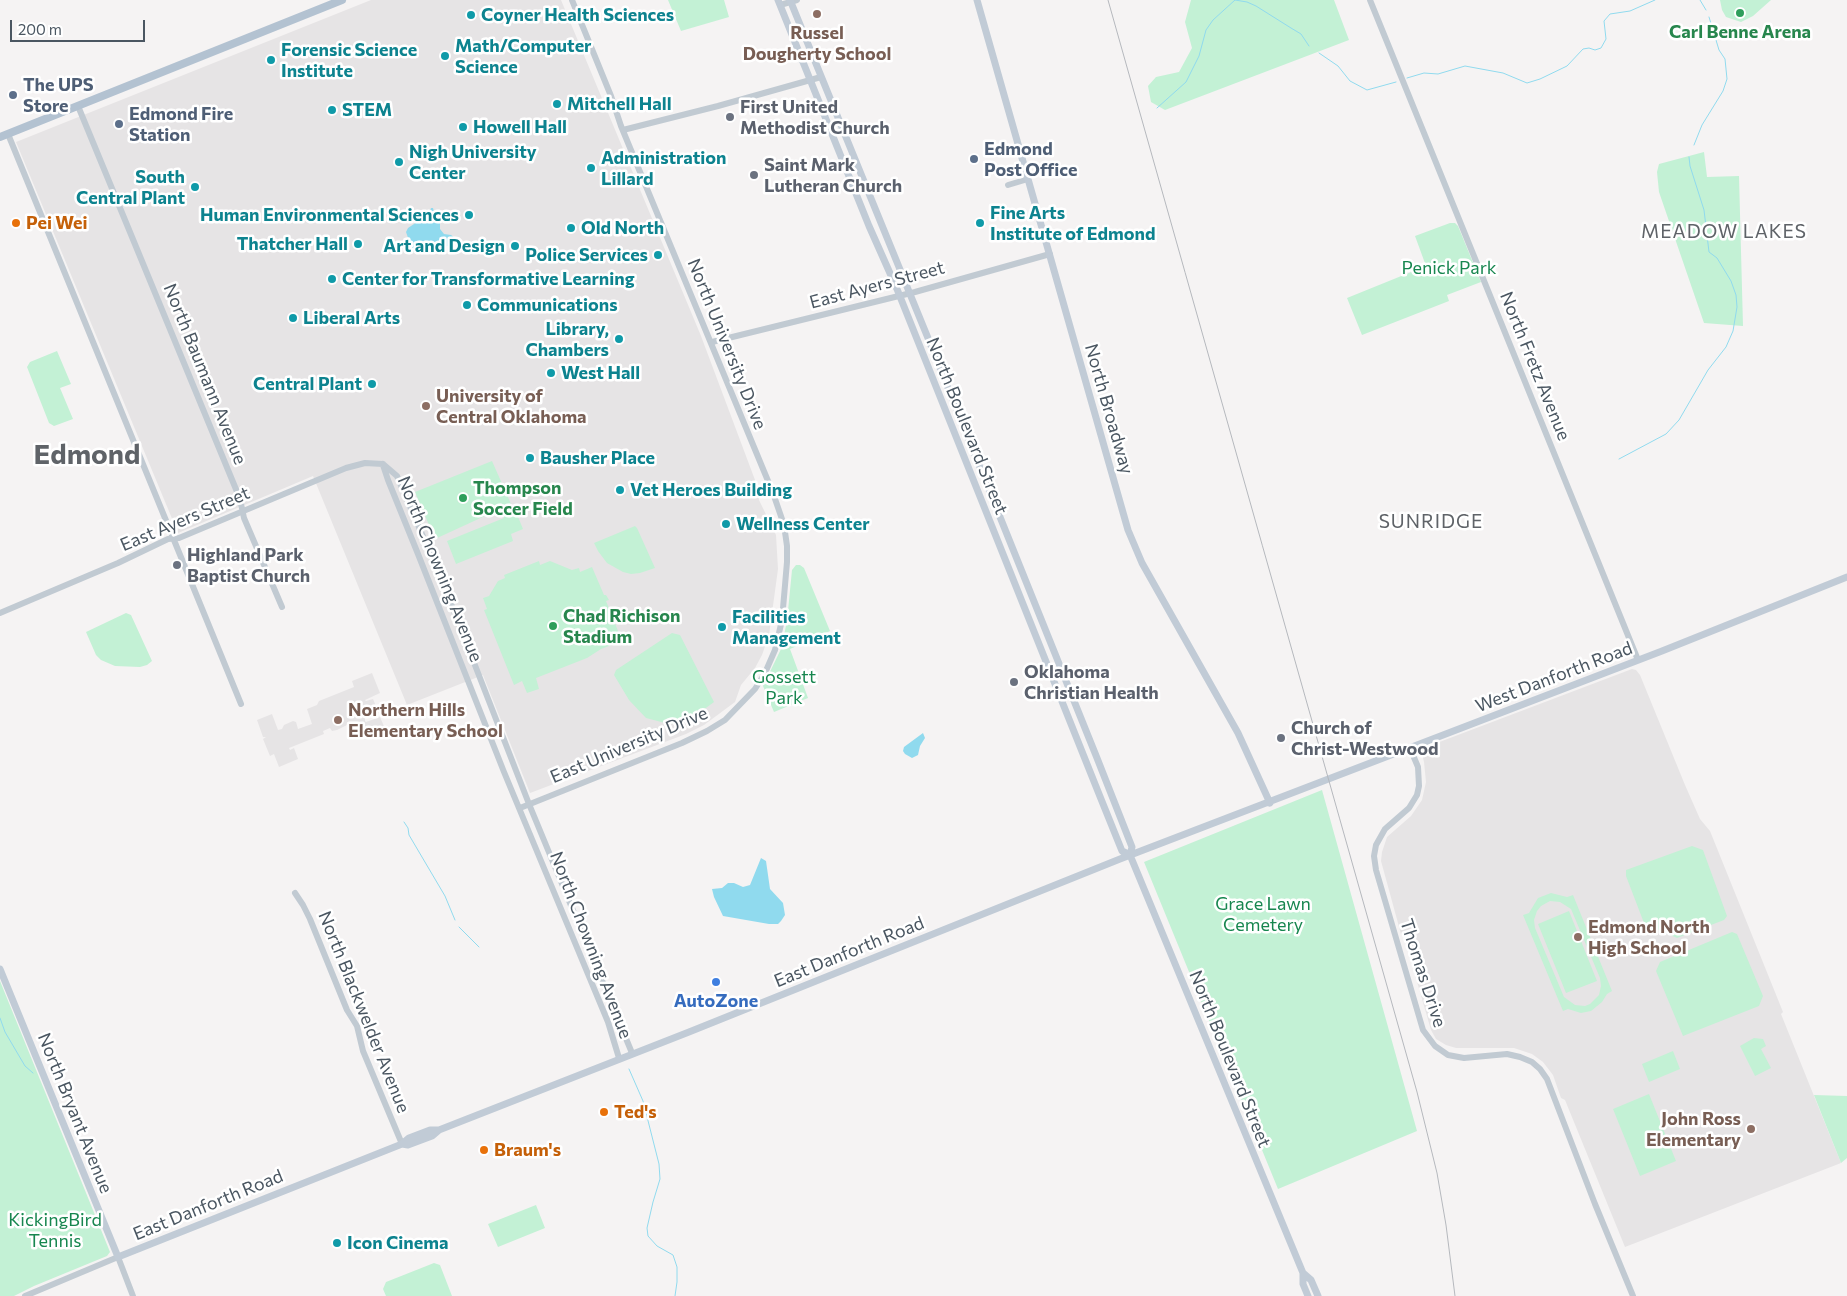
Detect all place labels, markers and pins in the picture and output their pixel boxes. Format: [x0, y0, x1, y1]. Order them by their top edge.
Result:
place label: Coyner Health Sciences [481, 4, 674, 26]
marker: Carl Benne Arena [1734, 7, 1746, 19]
marker: Russel Dougherty School [811, 8, 823, 20]
marker: Coyner Health Sciences [465, 9, 477, 21]
place label: Carl Benne Arena [1669, 21, 1811, 43]
place label: Russel Dougherty School [743, 22, 891, 64]
place label: Math/Computer Science [455, 35, 592, 78]
place label: Forensic Science Institute [281, 39, 417, 82]
marker: Math/Computer Science [439, 50, 451, 62]
marker: Forensic Science Institute [265, 54, 277, 66]
place label: The UPS Store [23, 74, 94, 116]
marker: The UPS Store [7, 89, 19, 101]
place label: Mitchell Hall [567, 93, 672, 115]
place label: First United Methodist Church [740, 96, 890, 138]
marker: Mitchell Hall [551, 98, 563, 110]
place label: STEM [342, 99, 392, 121]
place label: Edmond Fire Station [129, 103, 233, 146]
marker: STEM [326, 104, 338, 116]
marker: First United Methodist Church [724, 111, 736, 123]
place label: Howell Hall [473, 116, 567, 138]
marker: Edmond Fire Station [113, 118, 125, 130]
marker: Howell Hall [457, 121, 469, 133]
place label: Edmond Post Office [984, 138, 1077, 180]
place label: Nigh University Center [409, 141, 537, 183]
place label: Administration Lillard [601, 147, 727, 190]
marker: Edmond Post Office [968, 153, 980, 165]
place label: Saint Mark Lutheran Church [764, 154, 902, 196]
marker: Nigh University Center [393, 156, 405, 168]
marker: Administration Lillard [585, 162, 597, 174]
place label: South Central Plant [76, 166, 185, 208]
marker: Saint Mark Lutheran Church [748, 169, 760, 181]
marker: South Central Plant [189, 181, 201, 193]
place label: Fine Arts Institute of Edmond [990, 202, 1155, 244]
place label: Human Environmental Sciences [200, 204, 459, 226]
marker: Human Environmental Sciences [463, 209, 475, 221]
place label: Pei Wei [26, 212, 87, 234]
marker: Pei Wei [10, 217, 22, 229]
place label: Old North [581, 217, 664, 239]
marker: Fine Arts Institute of Edmond [974, 217, 986, 229]
marker: Old North [565, 222, 577, 234]
place label: Thatcher Hall [237, 233, 348, 255]
place label: Art and Design [383, 235, 505, 257]
marker: Thatcher Hall [352, 238, 364, 250]
marker: Art and Design [509, 240, 521, 252]
place label: Police Services [525, 244, 648, 266]
marker: Police Services [652, 249, 664, 261]
place label: Center for Transformative Learning [342, 268, 635, 290]
marker: Center for Transformative Learning [326, 273, 338, 285]
place label: Communications [477, 294, 618, 316]
marker: Communications [461, 299, 473, 311]
place label: Liberal Arts [303, 307, 400, 329]
marker: Liberal Arts [287, 312, 299, 324]
place label: Library, Chambers [525, 318, 609, 360]
marker: Library, Chambers [613, 333, 625, 345]
place label: West Hall [561, 362, 640, 384]
marker: West Hall [545, 367, 557, 379]
place label: Central Plant [253, 373, 362, 395]
marker: Central Plant [366, 378, 378, 390]
place label: University of Central Oklahoma [436, 385, 587, 428]
marker: University of Central Oklahoma [420, 400, 432, 412]
place label: Bausher Place [540, 447, 655, 469]
marker: Bausher Place [524, 452, 536, 464]
place label: Thompson Soccer Field [473, 477, 573, 520]
place label: Vet Heroes Building [630, 479, 792, 501]
marker: Vet Heroes Building [614, 484, 626, 496]
marker: Thompson Soccer Field [457, 492, 469, 504]
place label: Wellness Center [736, 513, 870, 535]
marker: Wellness Center [720, 518, 732, 530]
place label: Highland Park Baptist Church [187, 544, 310, 586]
marker: Highland Park Baptist Church [171, 559, 183, 571]
place label: Chad Richison Stadium [563, 605, 680, 648]
place label: Facilities Management [732, 606, 841, 649]
marker: Chad Richison Stadium [547, 620, 559, 632]
marker: Facilities Management [716, 621, 728, 633]
place label: Oklahoma Christian Health [1024, 661, 1159, 704]
marker: Oklahoma Christian Health [1008, 676, 1020, 688]
place label: Northern Hills Elementary School [348, 699, 503, 742]
marker: Northern Hills Elementary School [332, 714, 344, 726]
place label: Church of Christ-Westwood [1291, 717, 1439, 760]
marker: Church of Christ-Westwood [1275, 732, 1287, 744]
place label: Edmond North High School [1588, 916, 1710, 959]
marker: Edmond North High School [1572, 931, 1584, 943]
marker: AutoZone [710, 976, 722, 988]
place label: AutoZone [674, 990, 758, 1012]
place label: Ted's [614, 1101, 657, 1123]
marker: Ted's [598, 1106, 610, 1118]
place label: John Ross Elementary [1646, 1108, 1741, 1150]
marker: John Ross Elementary [1745, 1123, 1757, 1135]
place label: Braum's [494, 1139, 561, 1161]
marker: Braum's [478, 1144, 490, 1156]
place label: Icon Cinema [347, 1232, 448, 1254]
marker: Icon Cinema [331, 1237, 343, 1249]

